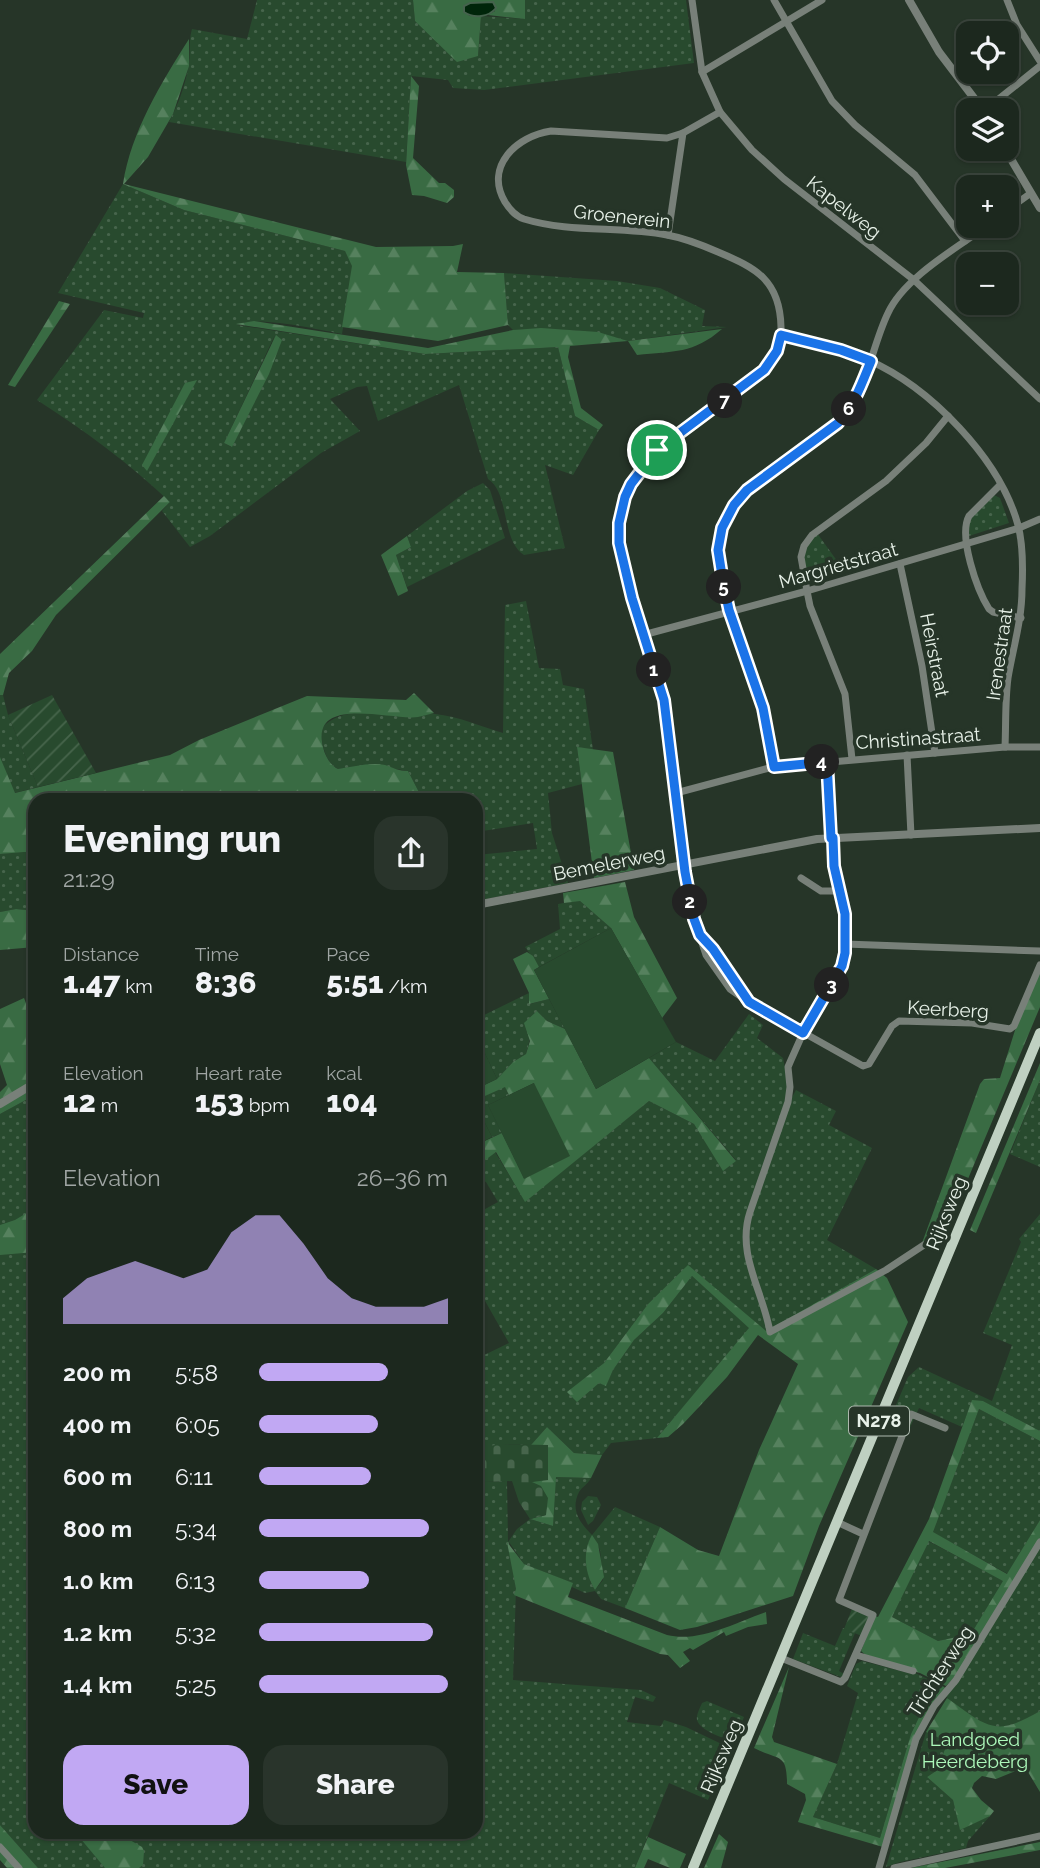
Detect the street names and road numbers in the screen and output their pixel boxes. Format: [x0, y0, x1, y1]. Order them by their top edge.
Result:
street label: Kapelweg [802, 171, 886, 243]
street label: Groenerein [572, 200, 672, 232]
street label: Margrietstraat [776, 537, 901, 592]
street label: Irenestraat [982, 605, 1016, 702]
street label: Heirstraat [916, 611, 954, 699]
street label: Christinastraat [855, 723, 982, 753]
street label: Bemelerweg [551, 841, 667, 885]
street label: Keerberg [907, 996, 989, 1022]
street label: Rijksweg [921, 1173, 971, 1253]
road number: N278 [849, 1406, 909, 1436]
street label: Trichterweg [902, 1621, 978, 1721]
street label: Rijksweg [696, 1716, 746, 1796]

